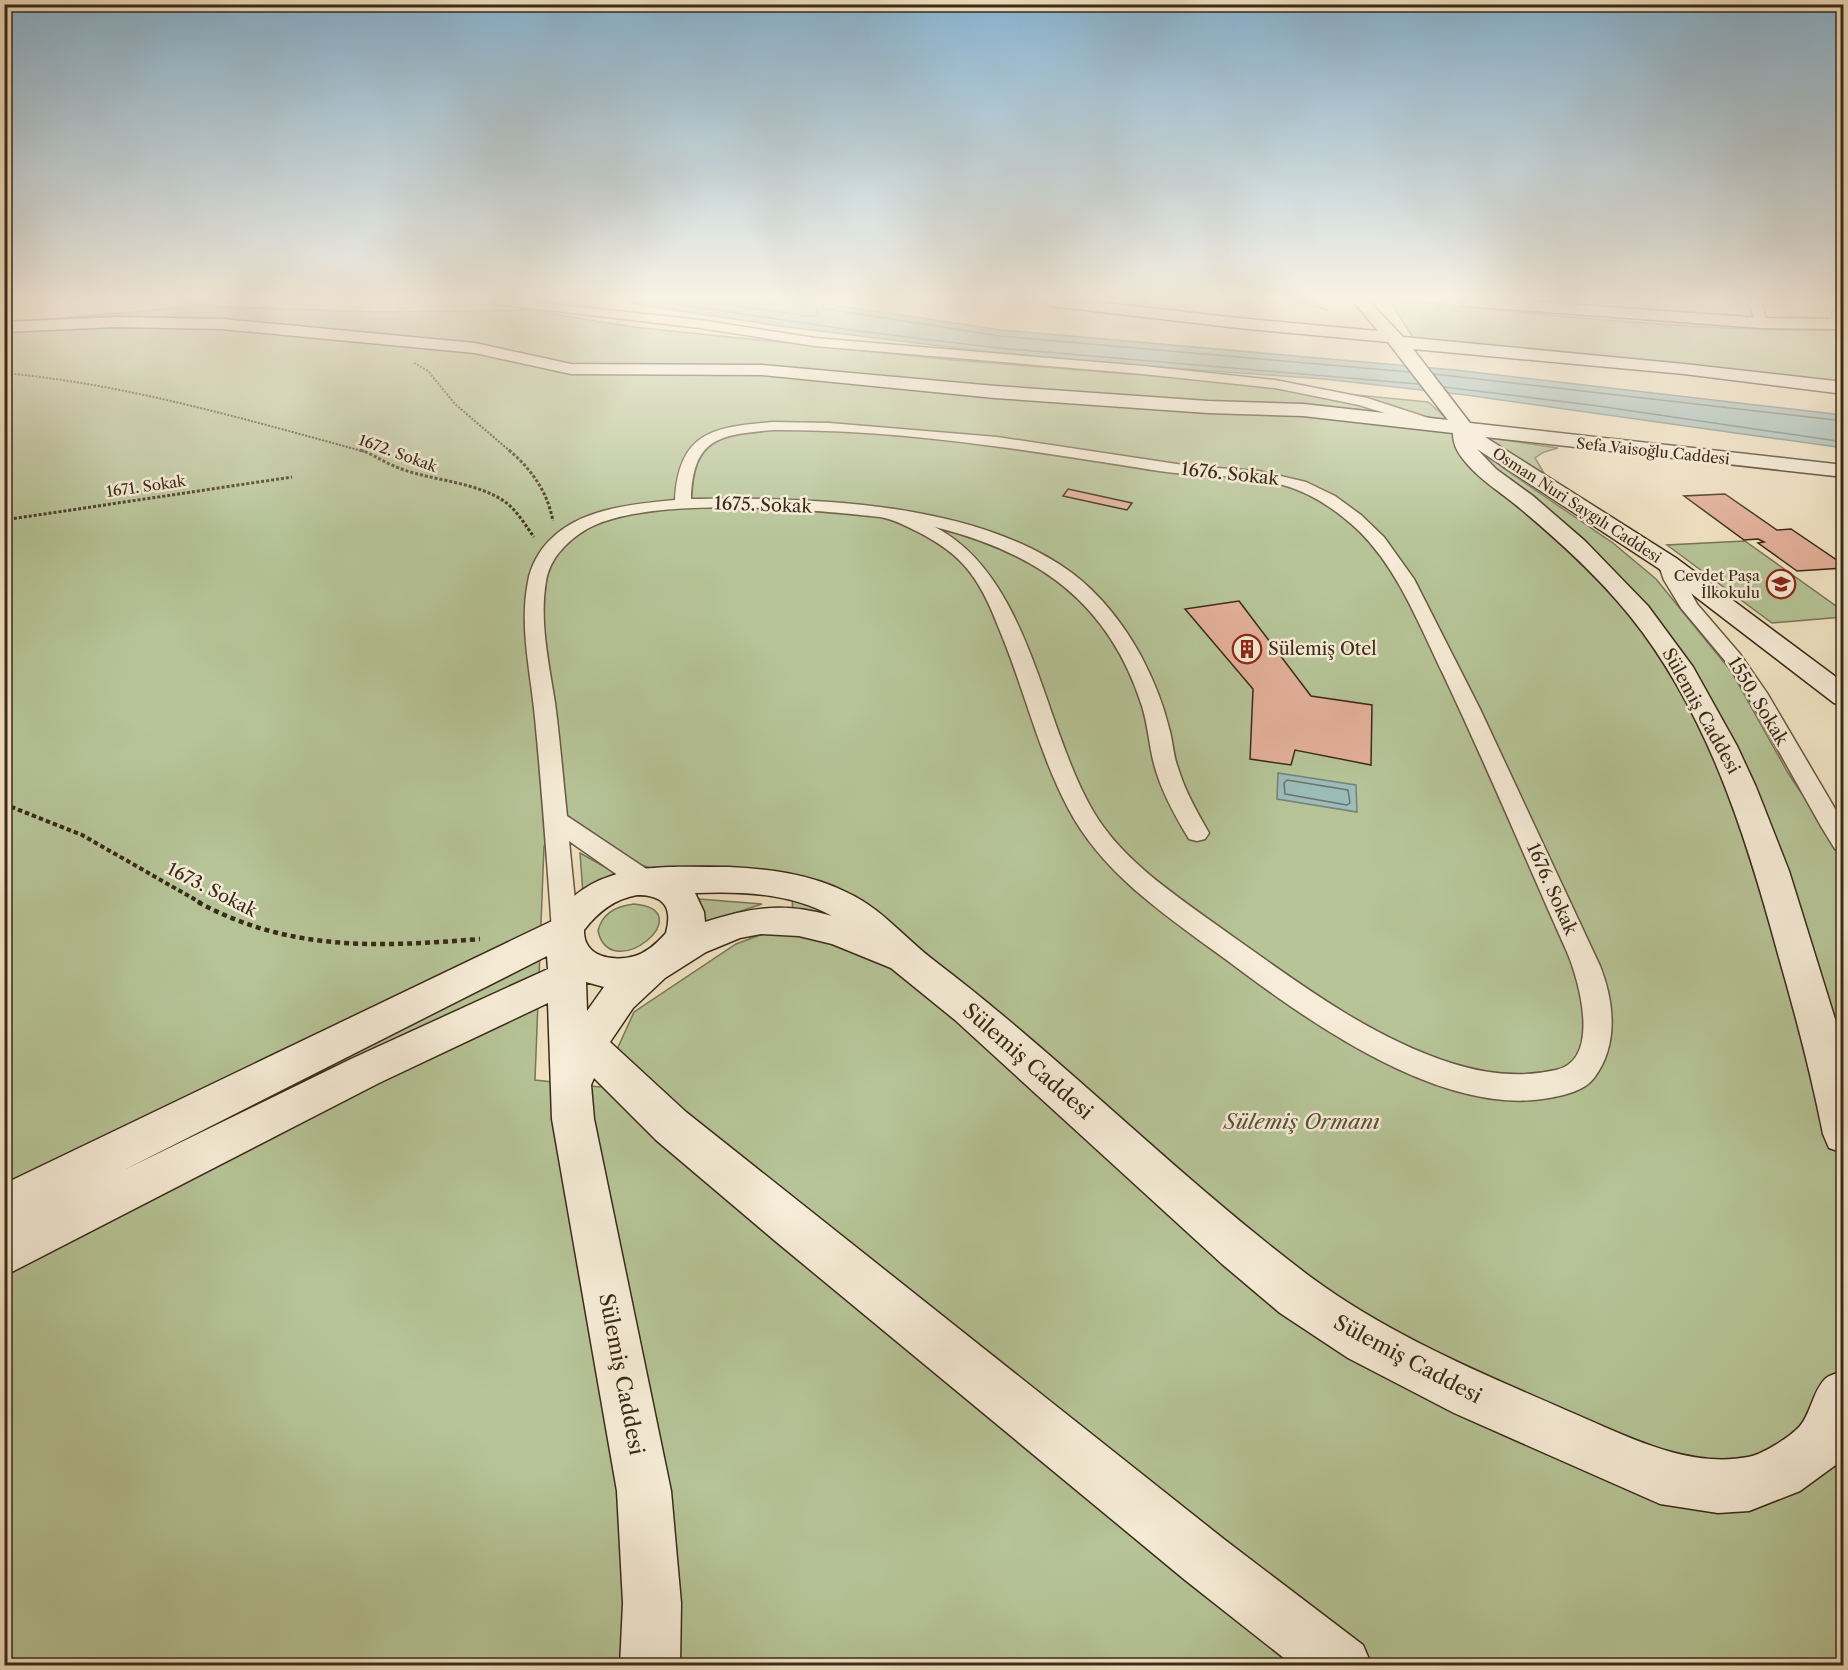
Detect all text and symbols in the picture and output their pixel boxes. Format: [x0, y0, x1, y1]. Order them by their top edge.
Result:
street label: 1672. Sokak [356, 430, 441, 476]
street label: Sefa Vaisoğlu Caddesi [1575, 433, 1731, 469]
street label: Osman Nuri Saygılı Caddesi [1489, 443, 1665, 567]
street label: 1676. Sokak [1180, 458, 1282, 490]
street label: 1671. Sokak [105, 471, 188, 501]
street label: 1675. Sokak [714, 492, 814, 518]
place label: Cevdet Paşa İlkokulu [1674, 566, 1760, 602]
school or university icon: Cevdet Paşa İlkokulu [1765, 568, 1797, 600]
building icon: Sülemiş Otel [1231, 633, 1263, 665]
place label: Sülemiş Otel [1268, 638, 1377, 660]
street label: Sülemiş Caddesi [1657, 644, 1745, 778]
street label: 1550. Sokak [1723, 653, 1794, 751]
street label: 1676. Sokak [1522, 840, 1583, 940]
street label: 1673. Sokak [163, 858, 262, 923]
street label: Sülemiş Caddesi [958, 998, 1098, 1124]
park label: Sülemiş Ormanı [1222, 1109, 1380, 1134]
street label: Sülemiş Caddesi [594, 1291, 650, 1457]
street label: Sülemiş Caddesi [1330, 1309, 1486, 1409]

